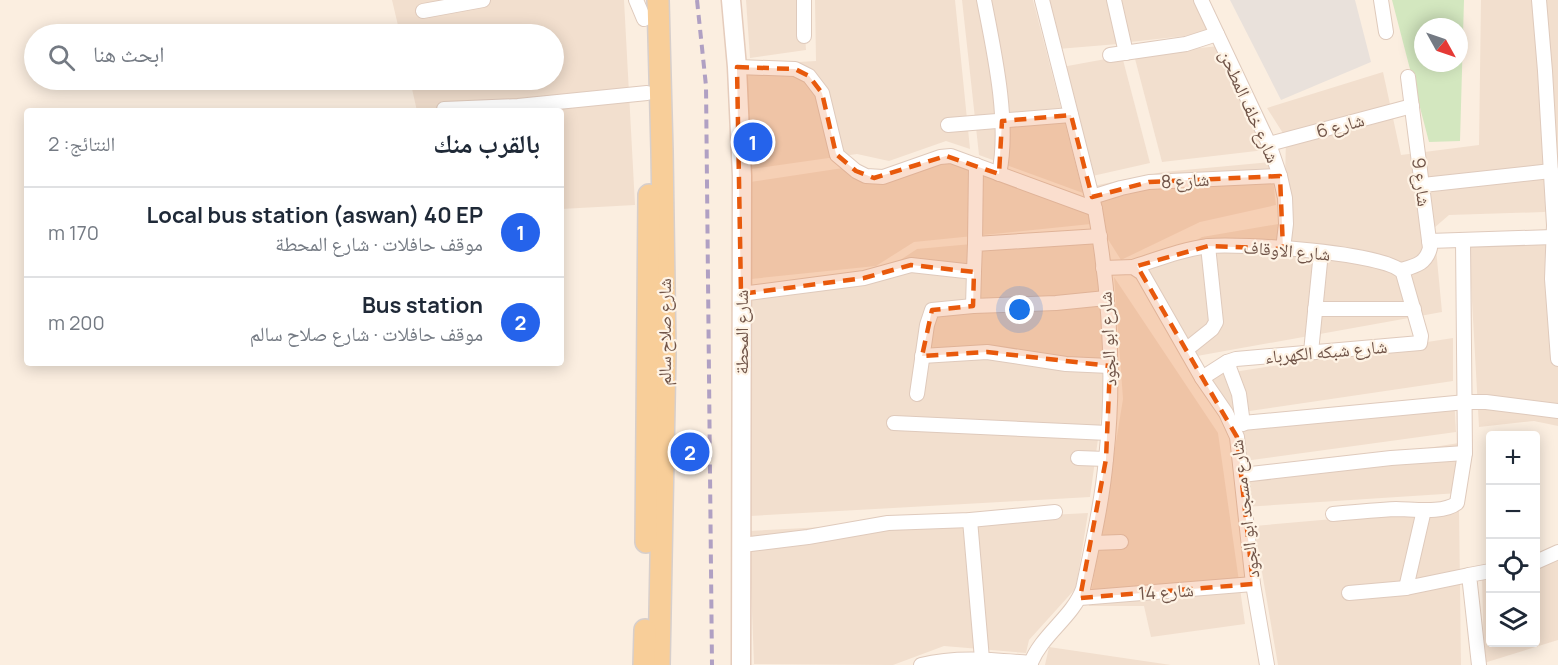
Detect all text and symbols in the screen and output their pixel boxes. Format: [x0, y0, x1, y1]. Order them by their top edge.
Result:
north arrow [1414, 18, 1468, 72]
search box [24, 24, 564, 90]
text: ابحث هنا [93, 39, 164, 69]
icon: search [45, 41, 78, 74]
street label: شارع خلف المطحن [1214, 46, 1286, 166]
street label: شارع 6 [1313, 107, 1367, 143]
pin: 1 [734, 120, 772, 164]
text: بالقرب منك [433, 125, 540, 161]
text: النتائج: 2 [48, 130, 115, 157]
street label: شارع 9 [1407, 156, 1437, 208]
street label: شارع 8 [1160, 167, 1210, 193]
text: Local bus station (aswan) 40 EP [147, 200, 483, 230]
text: 170 m [48, 219, 99, 246]
text: 1 [516, 219, 525, 246]
text: موقف حافلات · شارع المحطة [275, 230, 483, 257]
street label: شارع الاوقاف [1243, 234, 1331, 266]
street label: شارع صلاح سالم [652, 278, 677, 386]
text: Bus station [362, 290, 483, 320]
street label: شارع المحطة [729, 290, 753, 374]
street label: شارع ابو الجود [1093, 291, 1121, 387]
your location [1005, 295, 1034, 324]
text: 200 m [48, 309, 105, 336]
text: 2 [515, 309, 526, 336]
text: موقف حافلات · شارع صلاح سالم [250, 320, 483, 347]
street label: شارع شبكه الكهرباء [1264, 334, 1388, 368]
pin: 2 [670, 430, 710, 474]
map controls [1486, 431, 1540, 647]
button: + [1486, 431, 1540, 485]
street label: شارع مسجد ابو الجود [1224, 438, 1264, 580]
button: − [1486, 485, 1540, 539]
button: locate [1486, 539, 1540, 593]
street label: شارع 14 [1137, 577, 1195, 605]
button: layers [1486, 593, 1540, 647]

